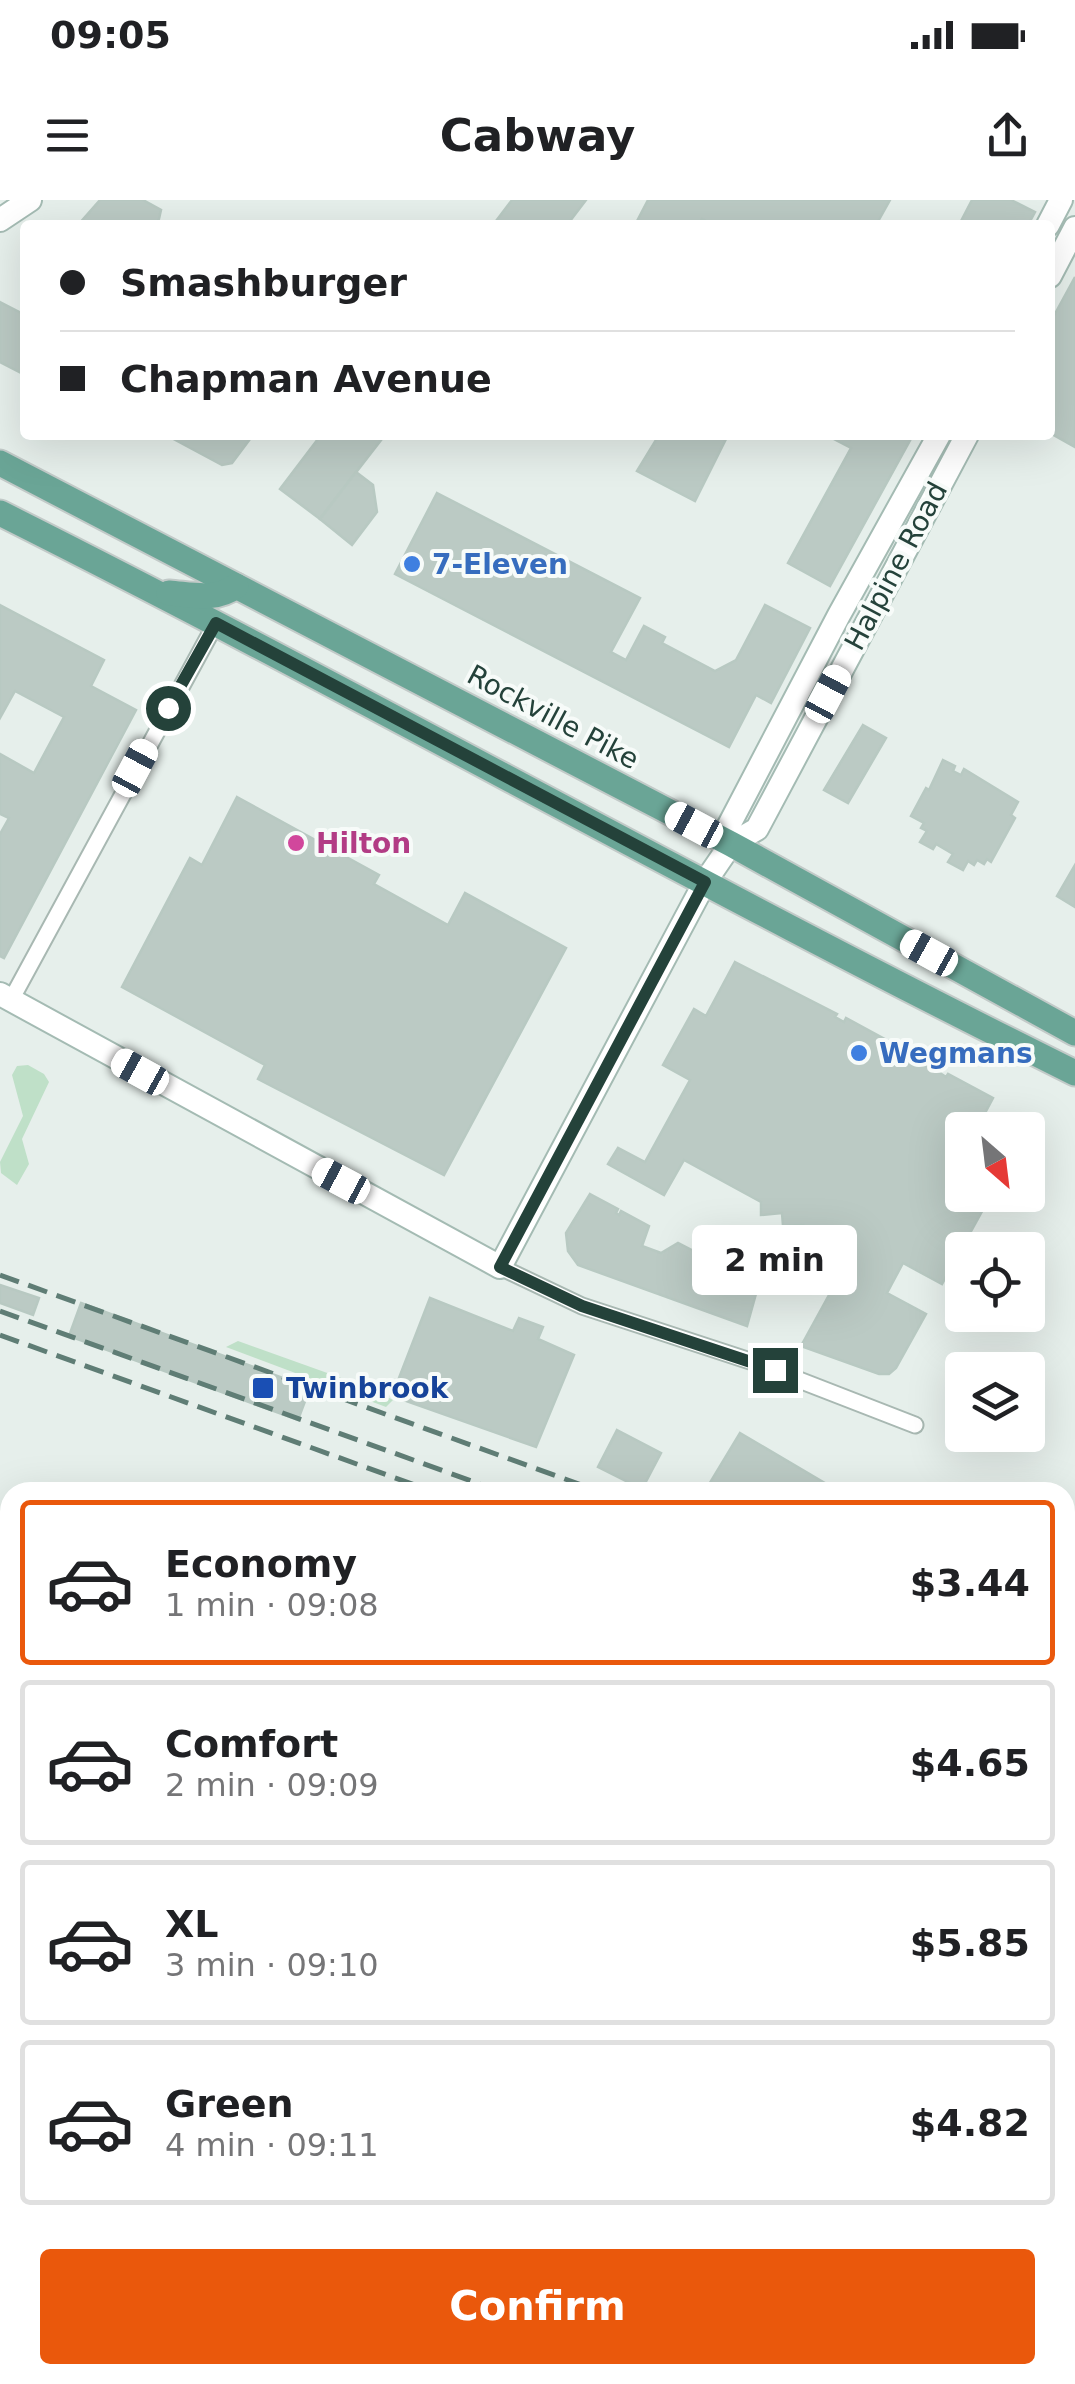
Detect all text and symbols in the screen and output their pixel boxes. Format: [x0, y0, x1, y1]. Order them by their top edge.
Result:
text: 09:05 [50, 13, 171, 57]
icon: menu [40, 108, 95, 163]
icon: share [980, 108, 1035, 163]
text: Cabway [440, 109, 635, 162]
text: Smashburger [120, 261, 407, 305]
text: Chapman Avenue [120, 357, 492, 401]
street label: Halpine Road [838, 476, 954, 656]
place label: 7-Eleven [432, 548, 568, 581]
marker: 7-Eleven [401, 553, 423, 575]
street label: Rockville Pike [462, 658, 644, 776]
car [801, 660, 855, 728]
route start [146, 686, 191, 731]
car [108, 734, 162, 802]
car [660, 798, 728, 852]
place label: Hilton [316, 827, 411, 860]
marker: Hilton [285, 832, 307, 854]
car [895, 925, 963, 981]
place label: Wegmans [879, 1037, 1033, 1070]
marker: Wegmans [848, 1042, 870, 1064]
car [106, 1044, 174, 1100]
north arrow [945, 1112, 1045, 1212]
map controls [945, 1112, 1045, 1452]
car [307, 1154, 375, 1208]
callout: 2 min [692, 1225, 858, 1295]
button: locate [945, 1232, 1045, 1332]
text: 2 min [724, 1241, 825, 1279]
route end [753, 1348, 798, 1393]
button: layers [945, 1352, 1045, 1452]
place label: Twinbrook [286, 1372, 450, 1405]
marker: Twinbrook [250, 1375, 276, 1401]
icon: car [45, 1538, 135, 1628]
text: Economy [165, 1542, 357, 1586]
text: $3.44 [910, 1561, 1030, 1605]
text: 1 min · 09:08 [165, 1586, 379, 1624]
icon: car [45, 1718, 135, 1808]
text: Comfort [165, 1722, 338, 1766]
text: $4.65 [910, 1741, 1030, 1785]
text: 2 min · 09:09 [165, 1766, 379, 1804]
icon: car [45, 1898, 135, 1988]
text: XL [165, 1902, 219, 1946]
text: $5.85 [910, 1921, 1030, 1965]
text: 3 min · 09:10 [165, 1946, 379, 1984]
icon: car [45, 2078, 135, 2168]
text: Green [165, 2082, 294, 2126]
text: $4.82 [910, 2101, 1030, 2145]
text: 4 min · 09:11 [165, 2126, 379, 2164]
button: Confirm [40, 2249, 1035, 2364]

